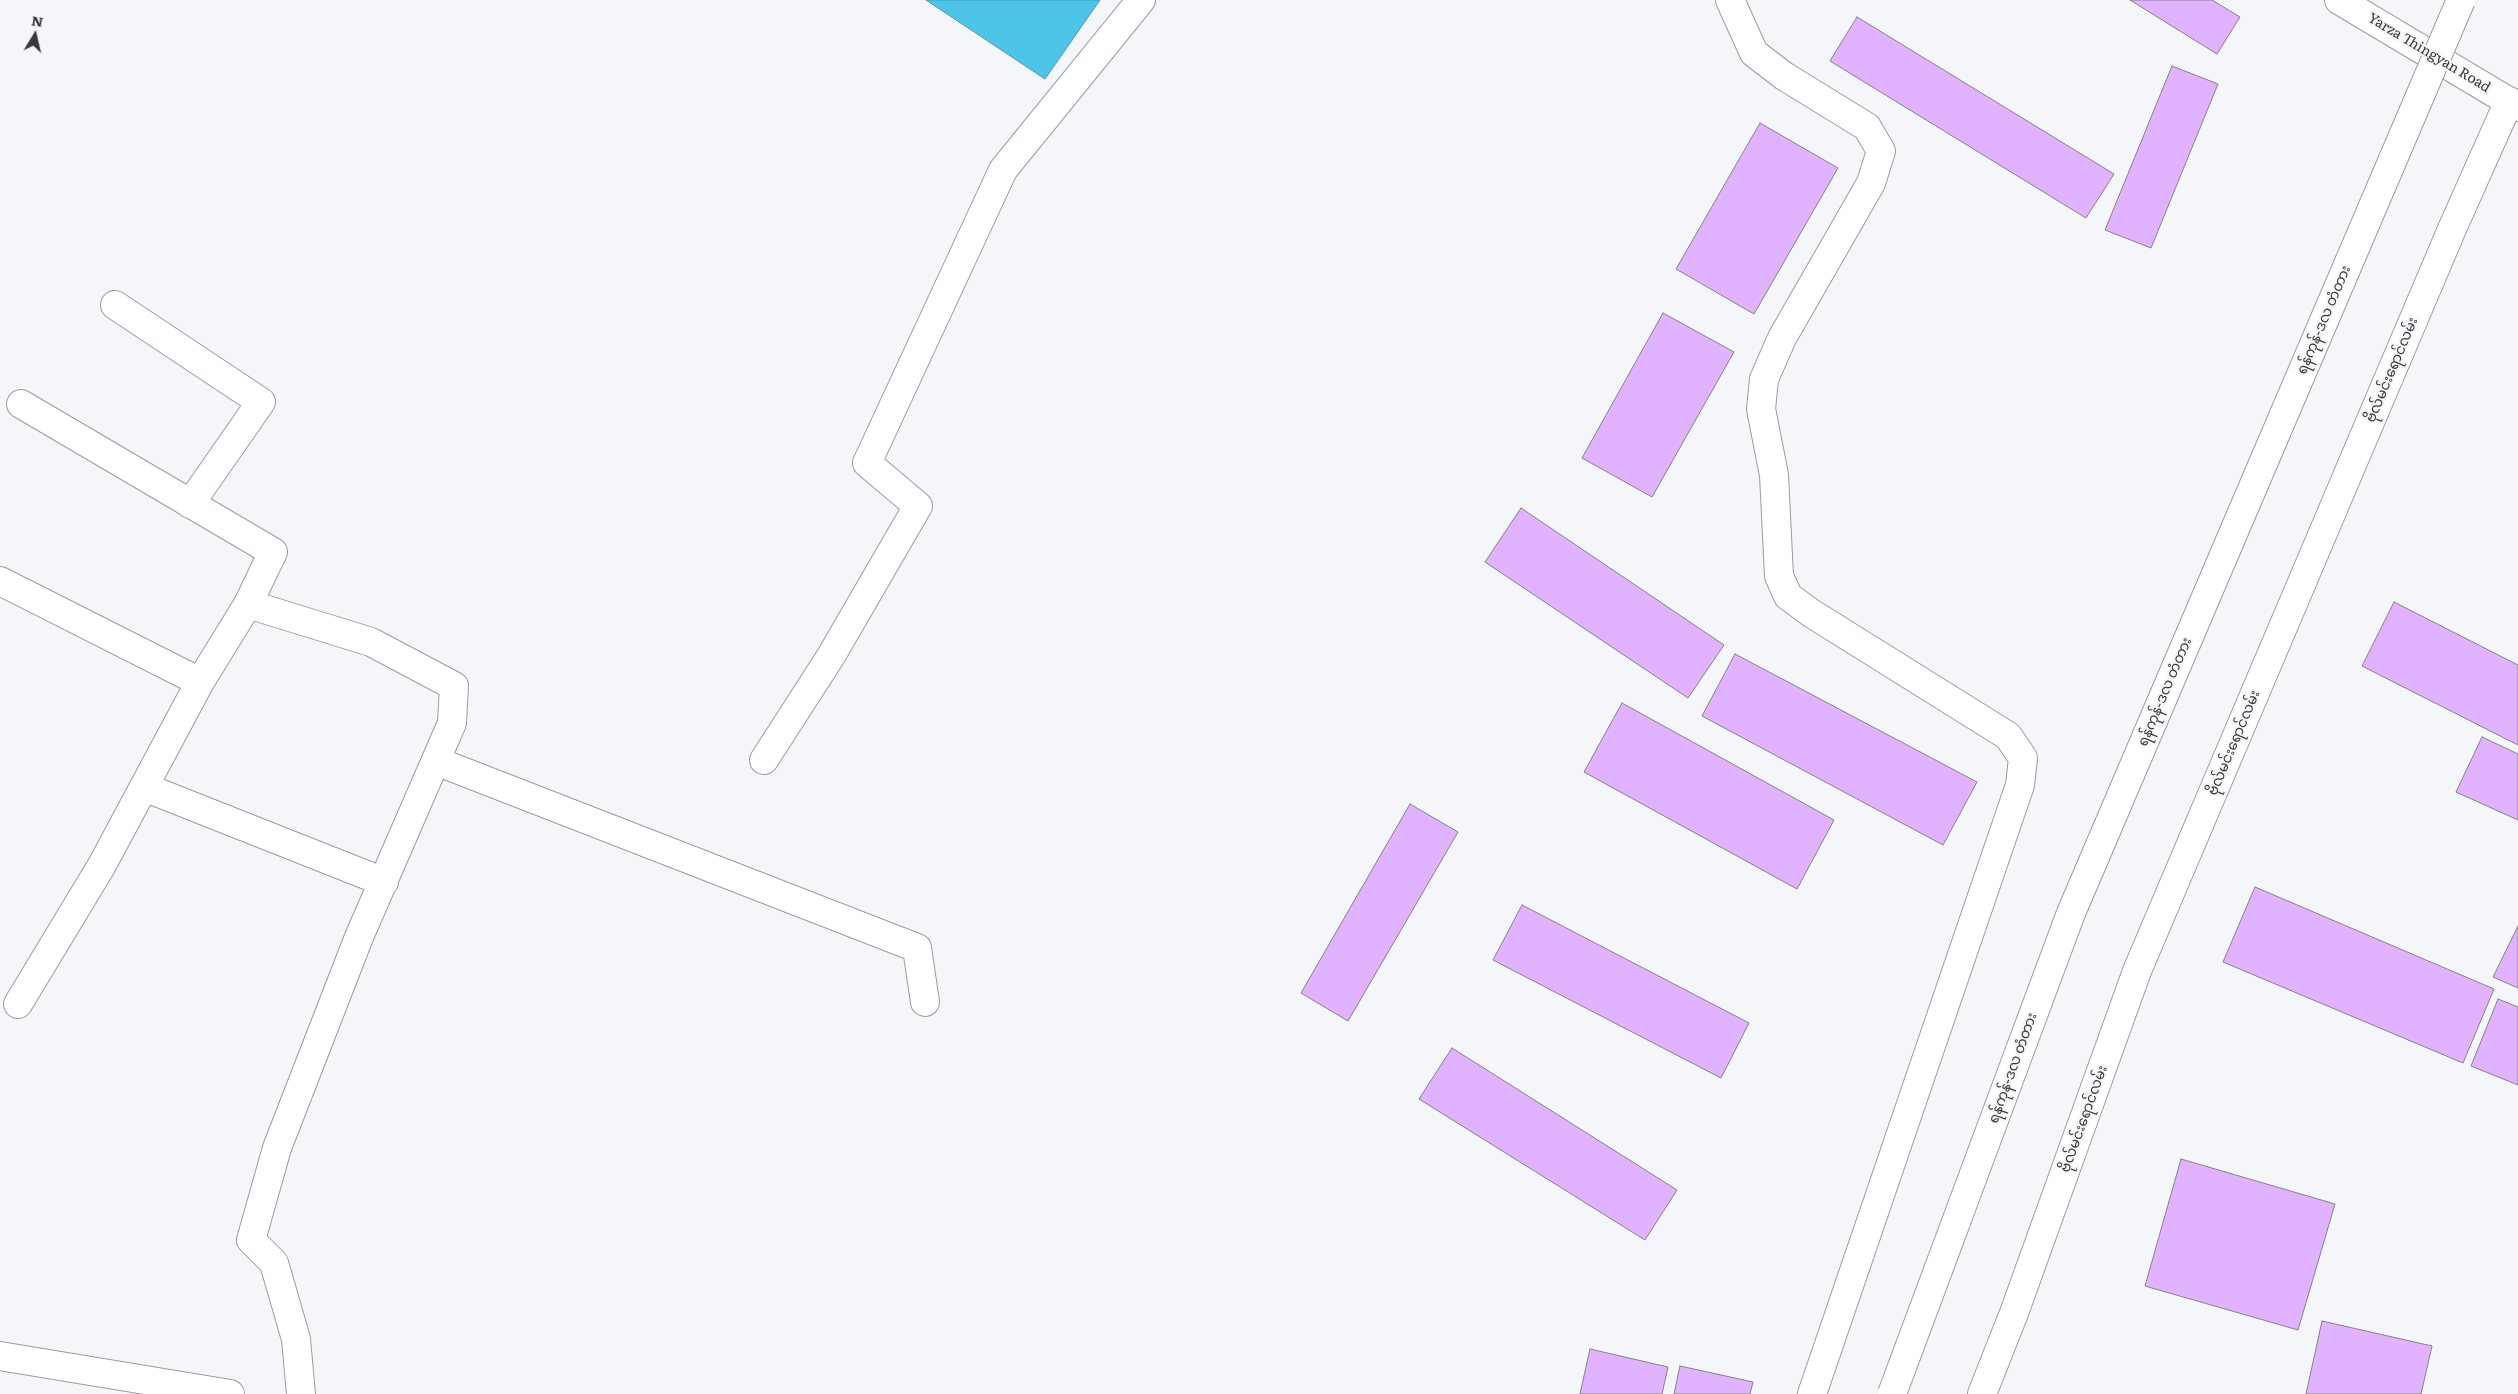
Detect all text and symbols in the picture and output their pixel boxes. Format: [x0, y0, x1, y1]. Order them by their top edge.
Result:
text: N [30, 9, 45, 31]
north arrow [10, 10, 60, 60]
street label: Yarza Thingyan Road [2365, 10, 2493, 96]
street label: ရန်ကုန်-ဒလ တံတား [2294, 263, 2354, 377]
street label: ဗိုလ်မင်းရောင်လမ်း [2362, 315, 2422, 425]
street label: ရန်ကုန်-ဒလ တံတား [2135, 635, 2195, 749]
street label: ဗိုလ်မင်းရောင်လမ်း [2204, 688, 2264, 798]
street label: ရန်ကုန်-ဒလ တံတား [1985, 1010, 2041, 1126]
street label: ဗိုလ်မင်းရောင်လမ်း [2057, 1063, 2111, 1175]

